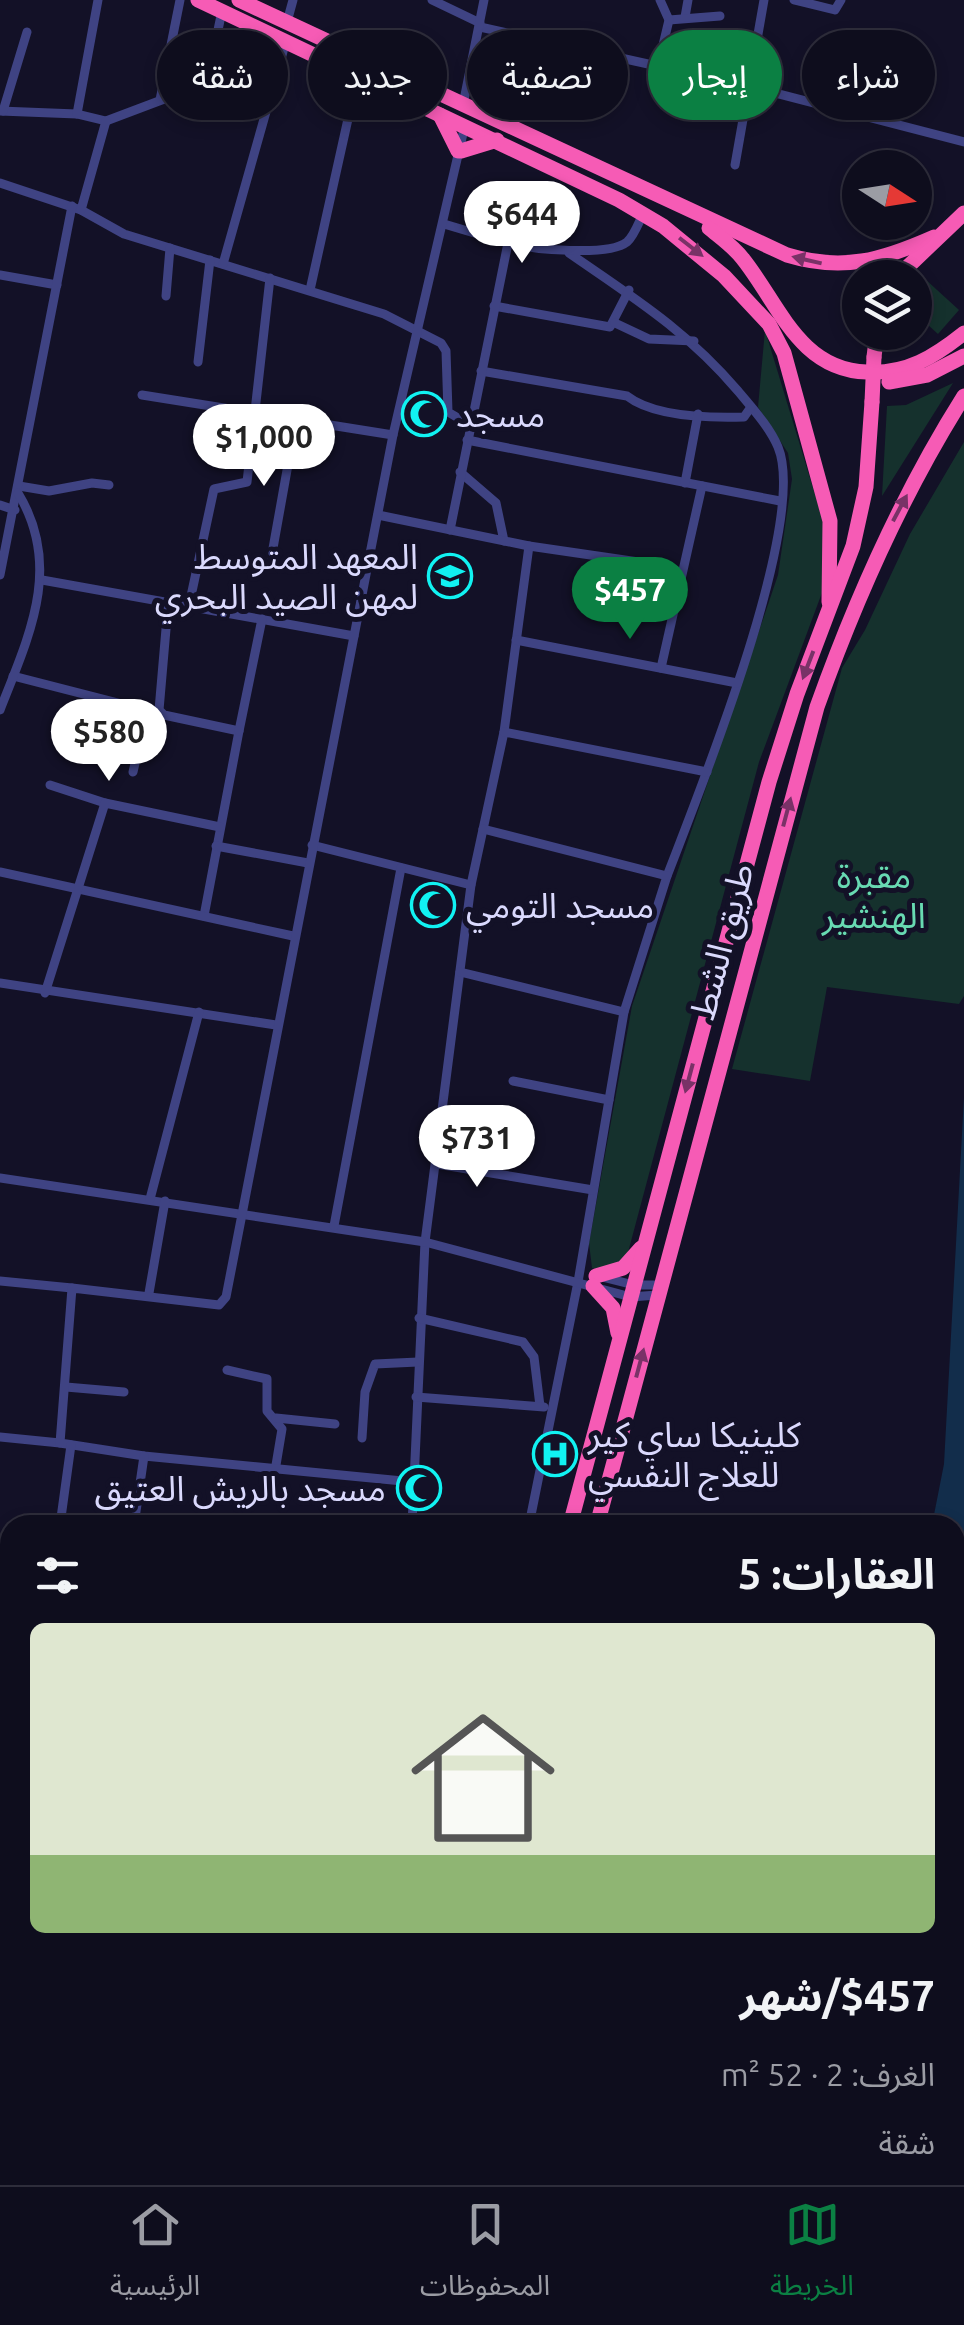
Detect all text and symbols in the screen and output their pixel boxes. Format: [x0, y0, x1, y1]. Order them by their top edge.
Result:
chip: شقة [157, 30, 288, 120]
chip: جديد [308, 30, 447, 120]
chip: تصفية [467, 30, 628, 120]
chip: إيجار [648, 30, 782, 120]
chip: شراء [802, 30, 935, 120]
north arrow [842, 150, 932, 240]
map controls [842, 150, 932, 350]
pin: $644 [463, 181, 581, 266]
text: $644 [486, 195, 558, 231]
one-way arrow [678, 236, 703, 257]
one-way arrow [791, 252, 822, 268]
button: layers [842, 260, 932, 350]
mosque icon: مسجد [401, 391, 447, 437]
place label: مسجد [456, 394, 545, 434]
pin: $1,000 [183, 404, 345, 489]
text: $1,000 [215, 418, 313, 454]
one-way arrow [891, 494, 908, 523]
place label: المعهد المتوسط لمهن الصيد البحري [155, 536, 418, 624]
school or university icon: المعهد المتوسط لمهن الصيد البحري [427, 553, 473, 599]
pin: $457 [571, 557, 689, 642]
text: $457 [594, 571, 666, 607]
one-way arrow [800, 650, 815, 680]
pin: $580 [50, 699, 168, 784]
text: $580 [73, 713, 145, 749]
one-way arrow [780, 796, 795, 827]
park label: مقبرة الهنشير [821, 855, 926, 936]
street label: طريق الشط [681, 859, 763, 1024]
mosque icon: مسجد التومي [410, 882, 456, 928]
place label: مسجد التومي [466, 885, 654, 933]
one-way arrow [680, 1062, 696, 1093]
pin: $731 [418, 1105, 536, 1190]
text: $731 [441, 1119, 513, 1155]
one-way arrow [632, 1347, 648, 1378]
place label: كلينيكا ساي كير للعلاج النفسي [587, 1414, 801, 1502]
hospital icon: كلينيكا ساي كير للعلاج النفسي [532, 1431, 578, 1477]
mosque icon: مسجد بالريش العتيق [396, 1465, 442, 1511]
place label: مسجد بالريش العتيق [94, 1468, 386, 1510]
icon: filters [30, 1548, 85, 1603]
text: العقارات: 5 [738, 1550, 935, 1597]
icon: home [393, 1688, 573, 1868]
text: $457/شهر [740, 1972, 935, 2019]
text: الغرف: 2 · 52 m² [721, 2056, 935, 2092]
text: شقة [879, 2124, 935, 2160]
tab: الرئيسية [110, 2197, 200, 2316]
tab: المحفوظات [420, 2197, 550, 2316]
tab: الخريطة [770, 2197, 854, 2316]

